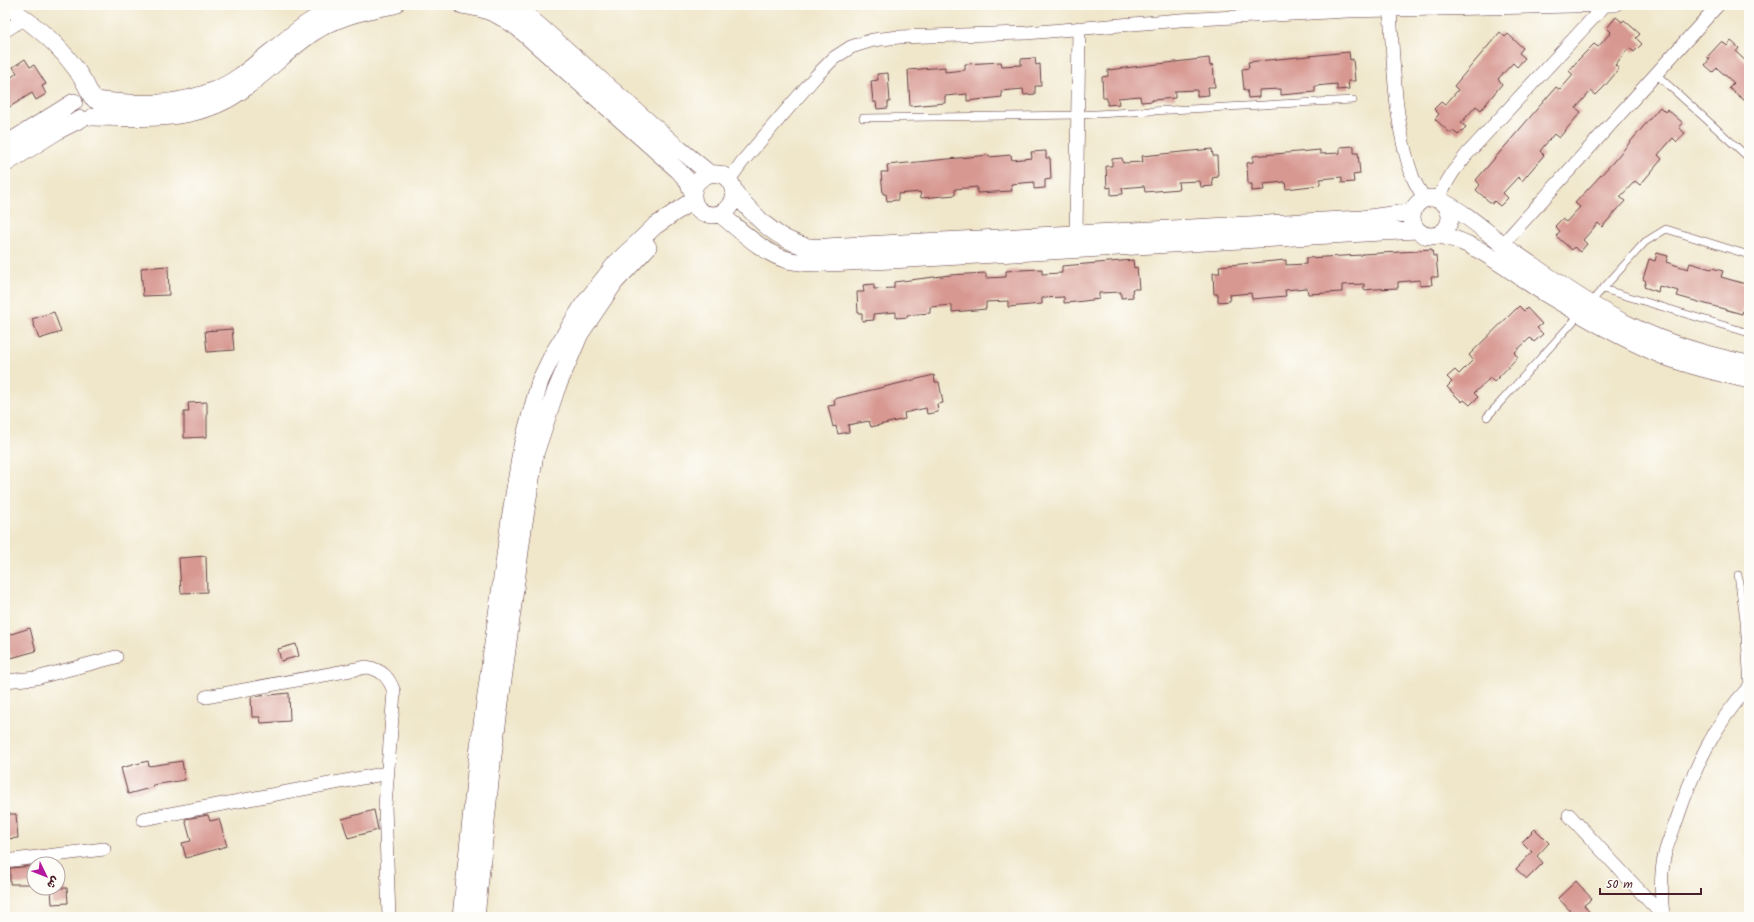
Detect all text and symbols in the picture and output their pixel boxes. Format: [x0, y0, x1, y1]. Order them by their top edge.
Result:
north arrow [26, 856, 66, 896]
scale bar [1600, 870, 1701, 896]
text: ش [42, 872, 63, 893]
text: 50 m [1606, 875, 1633, 894]

